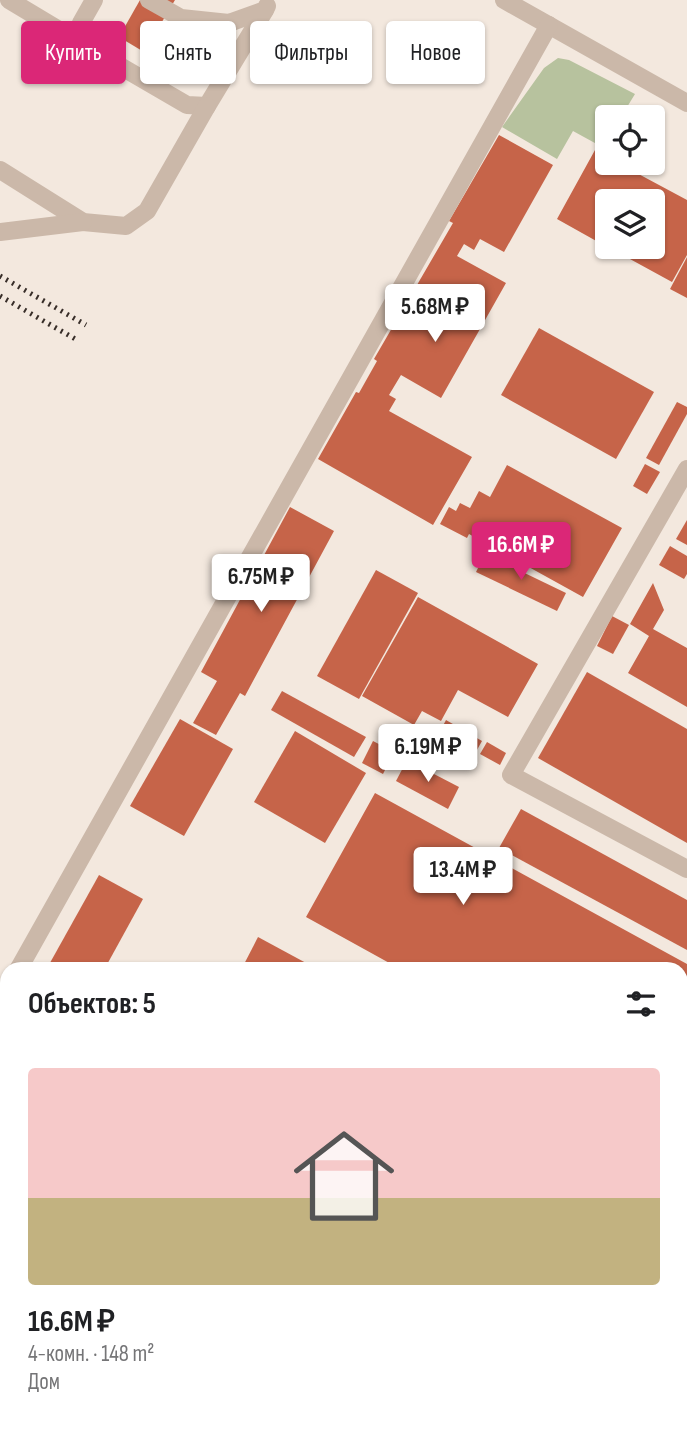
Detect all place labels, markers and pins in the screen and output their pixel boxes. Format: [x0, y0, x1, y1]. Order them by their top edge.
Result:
pin: 5.68M ₽ [370, 284, 500, 344]
pin: 16.6M ₽ [456, 522, 586, 582]
pin: 6.75M ₽ [196, 554, 326, 614]
pin: 6.19M ₽ [363, 724, 493, 784]
pin: 13.4M ₽ [398, 848, 528, 907]

